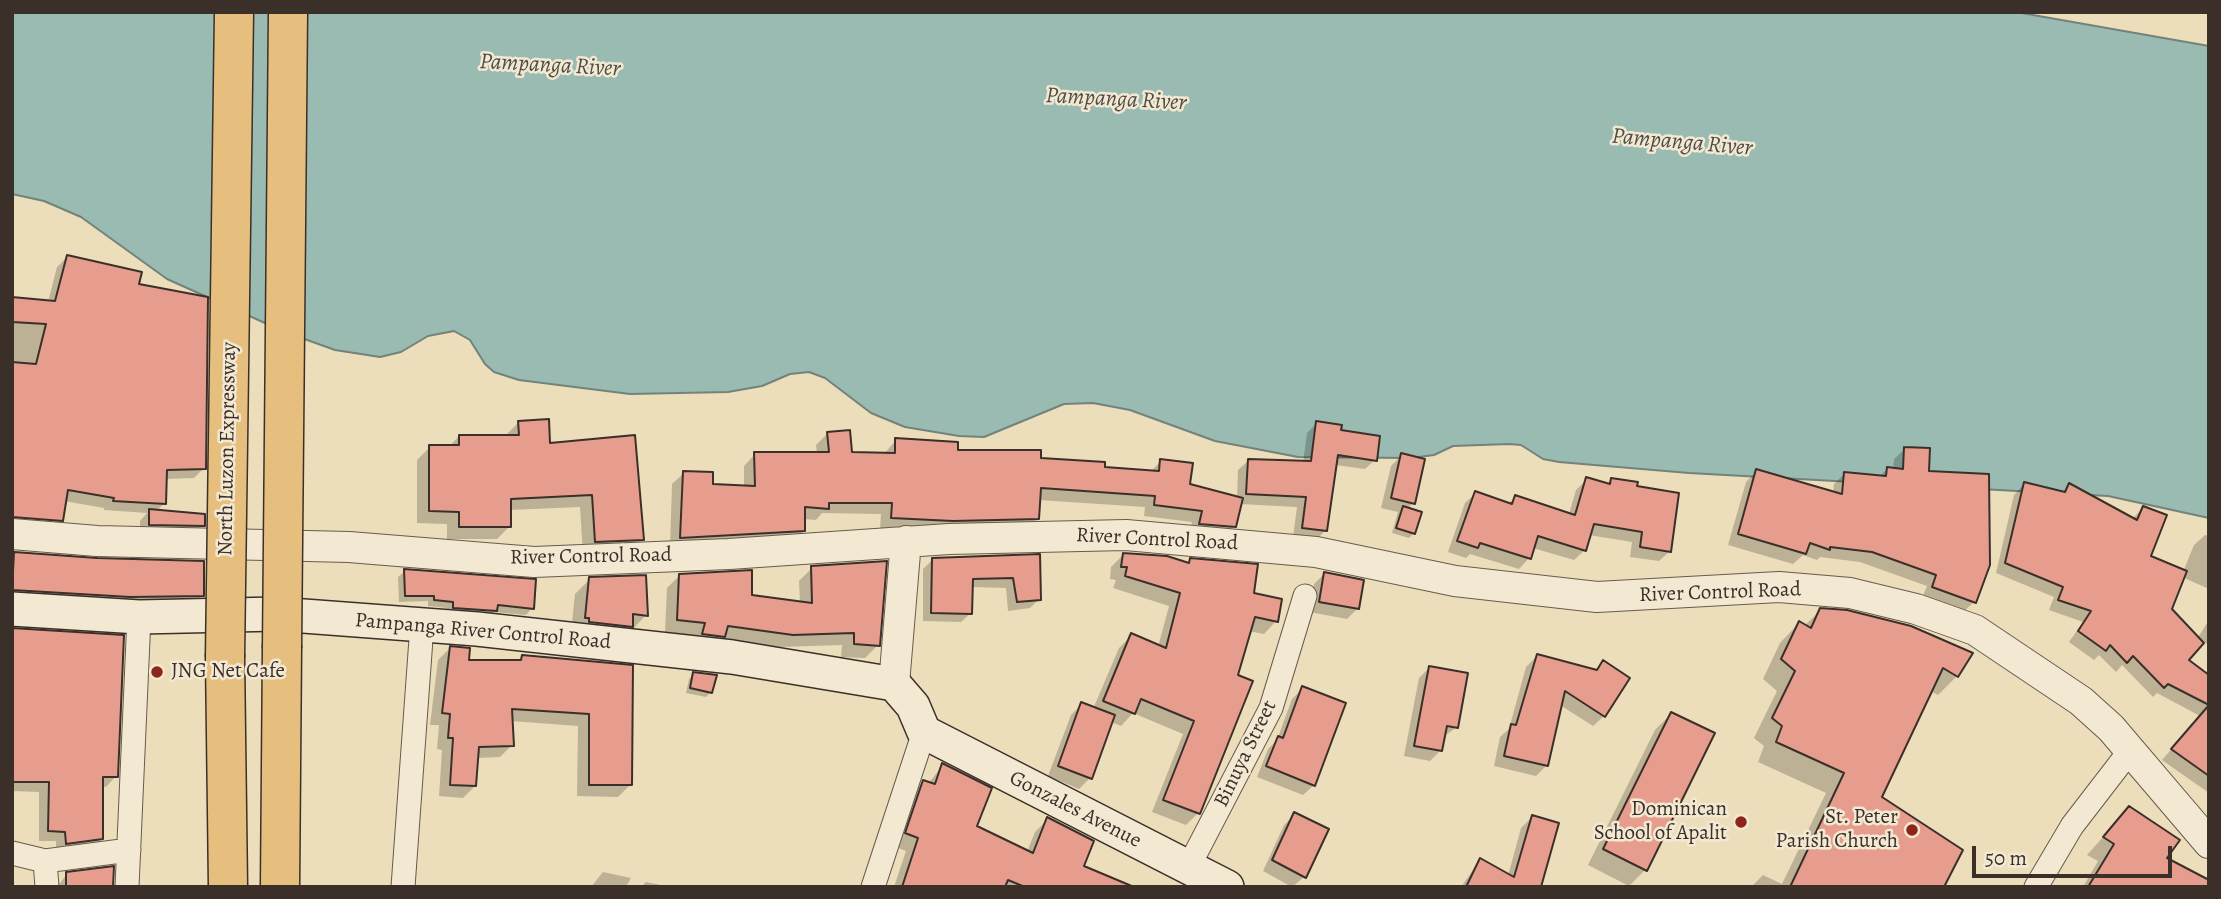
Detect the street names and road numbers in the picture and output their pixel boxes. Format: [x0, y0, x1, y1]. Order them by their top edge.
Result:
street label: North Luzon Expressway [214, 342, 242, 556]
street label: River Control Road [1075, 523, 1239, 557]
street label: River Control Road [510, 543, 672, 571]
street label: River Control Road [1639, 578, 1801, 608]
street label: Pampanga River Control Road [354, 608, 612, 656]
street label: Binuya Street [1209, 696, 1283, 812]
street label: Gonzales Avenue [1005, 766, 1145, 854]

